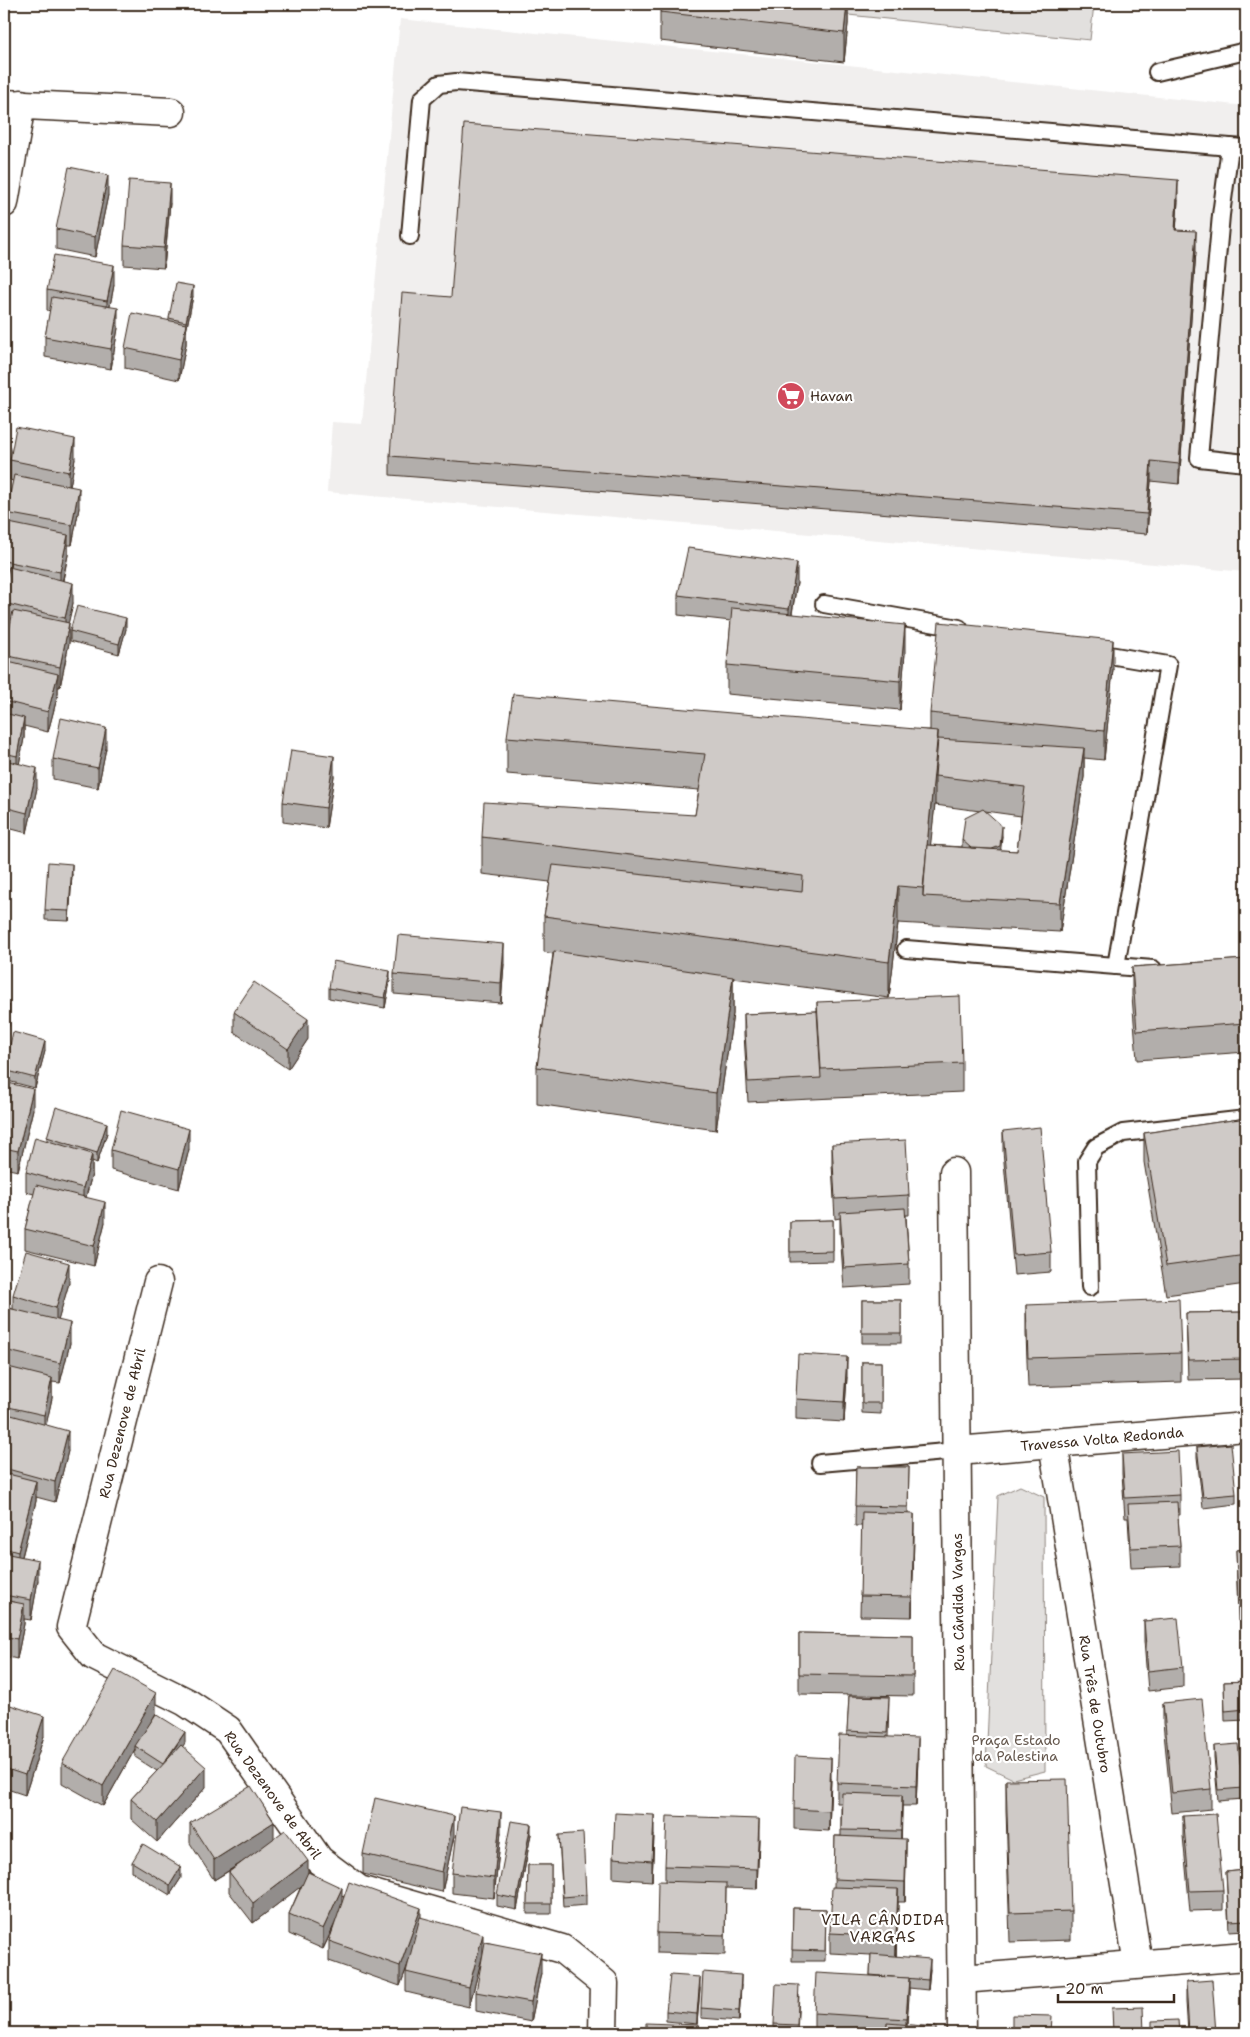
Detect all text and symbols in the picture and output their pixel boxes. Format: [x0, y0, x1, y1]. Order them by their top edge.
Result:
supermarket icon: Havan [776, 381, 806, 411]
place label: Havan [810, 387, 853, 405]
street label: Rua Dezenove de Abril [95, 1345, 150, 1500]
street label: Travessa Volta Redonda [1020, 1423, 1185, 1455]
street label: Rua Cândida Vargas [948, 1533, 968, 1671]
street label: Rua Três de Outubro [1075, 1634, 1115, 1774]
street label: Rua Dezenove de Abril [220, 1727, 326, 1863]
park label: Praça Estado da Palestina [971, 1731, 1061, 1765]
district label: VILA CÂNDIDA VARGAS [821, 1909, 945, 1947]
scale bar [1058, 1972, 1174, 2004]
text: 20 m [1065, 1979, 1104, 1999]

